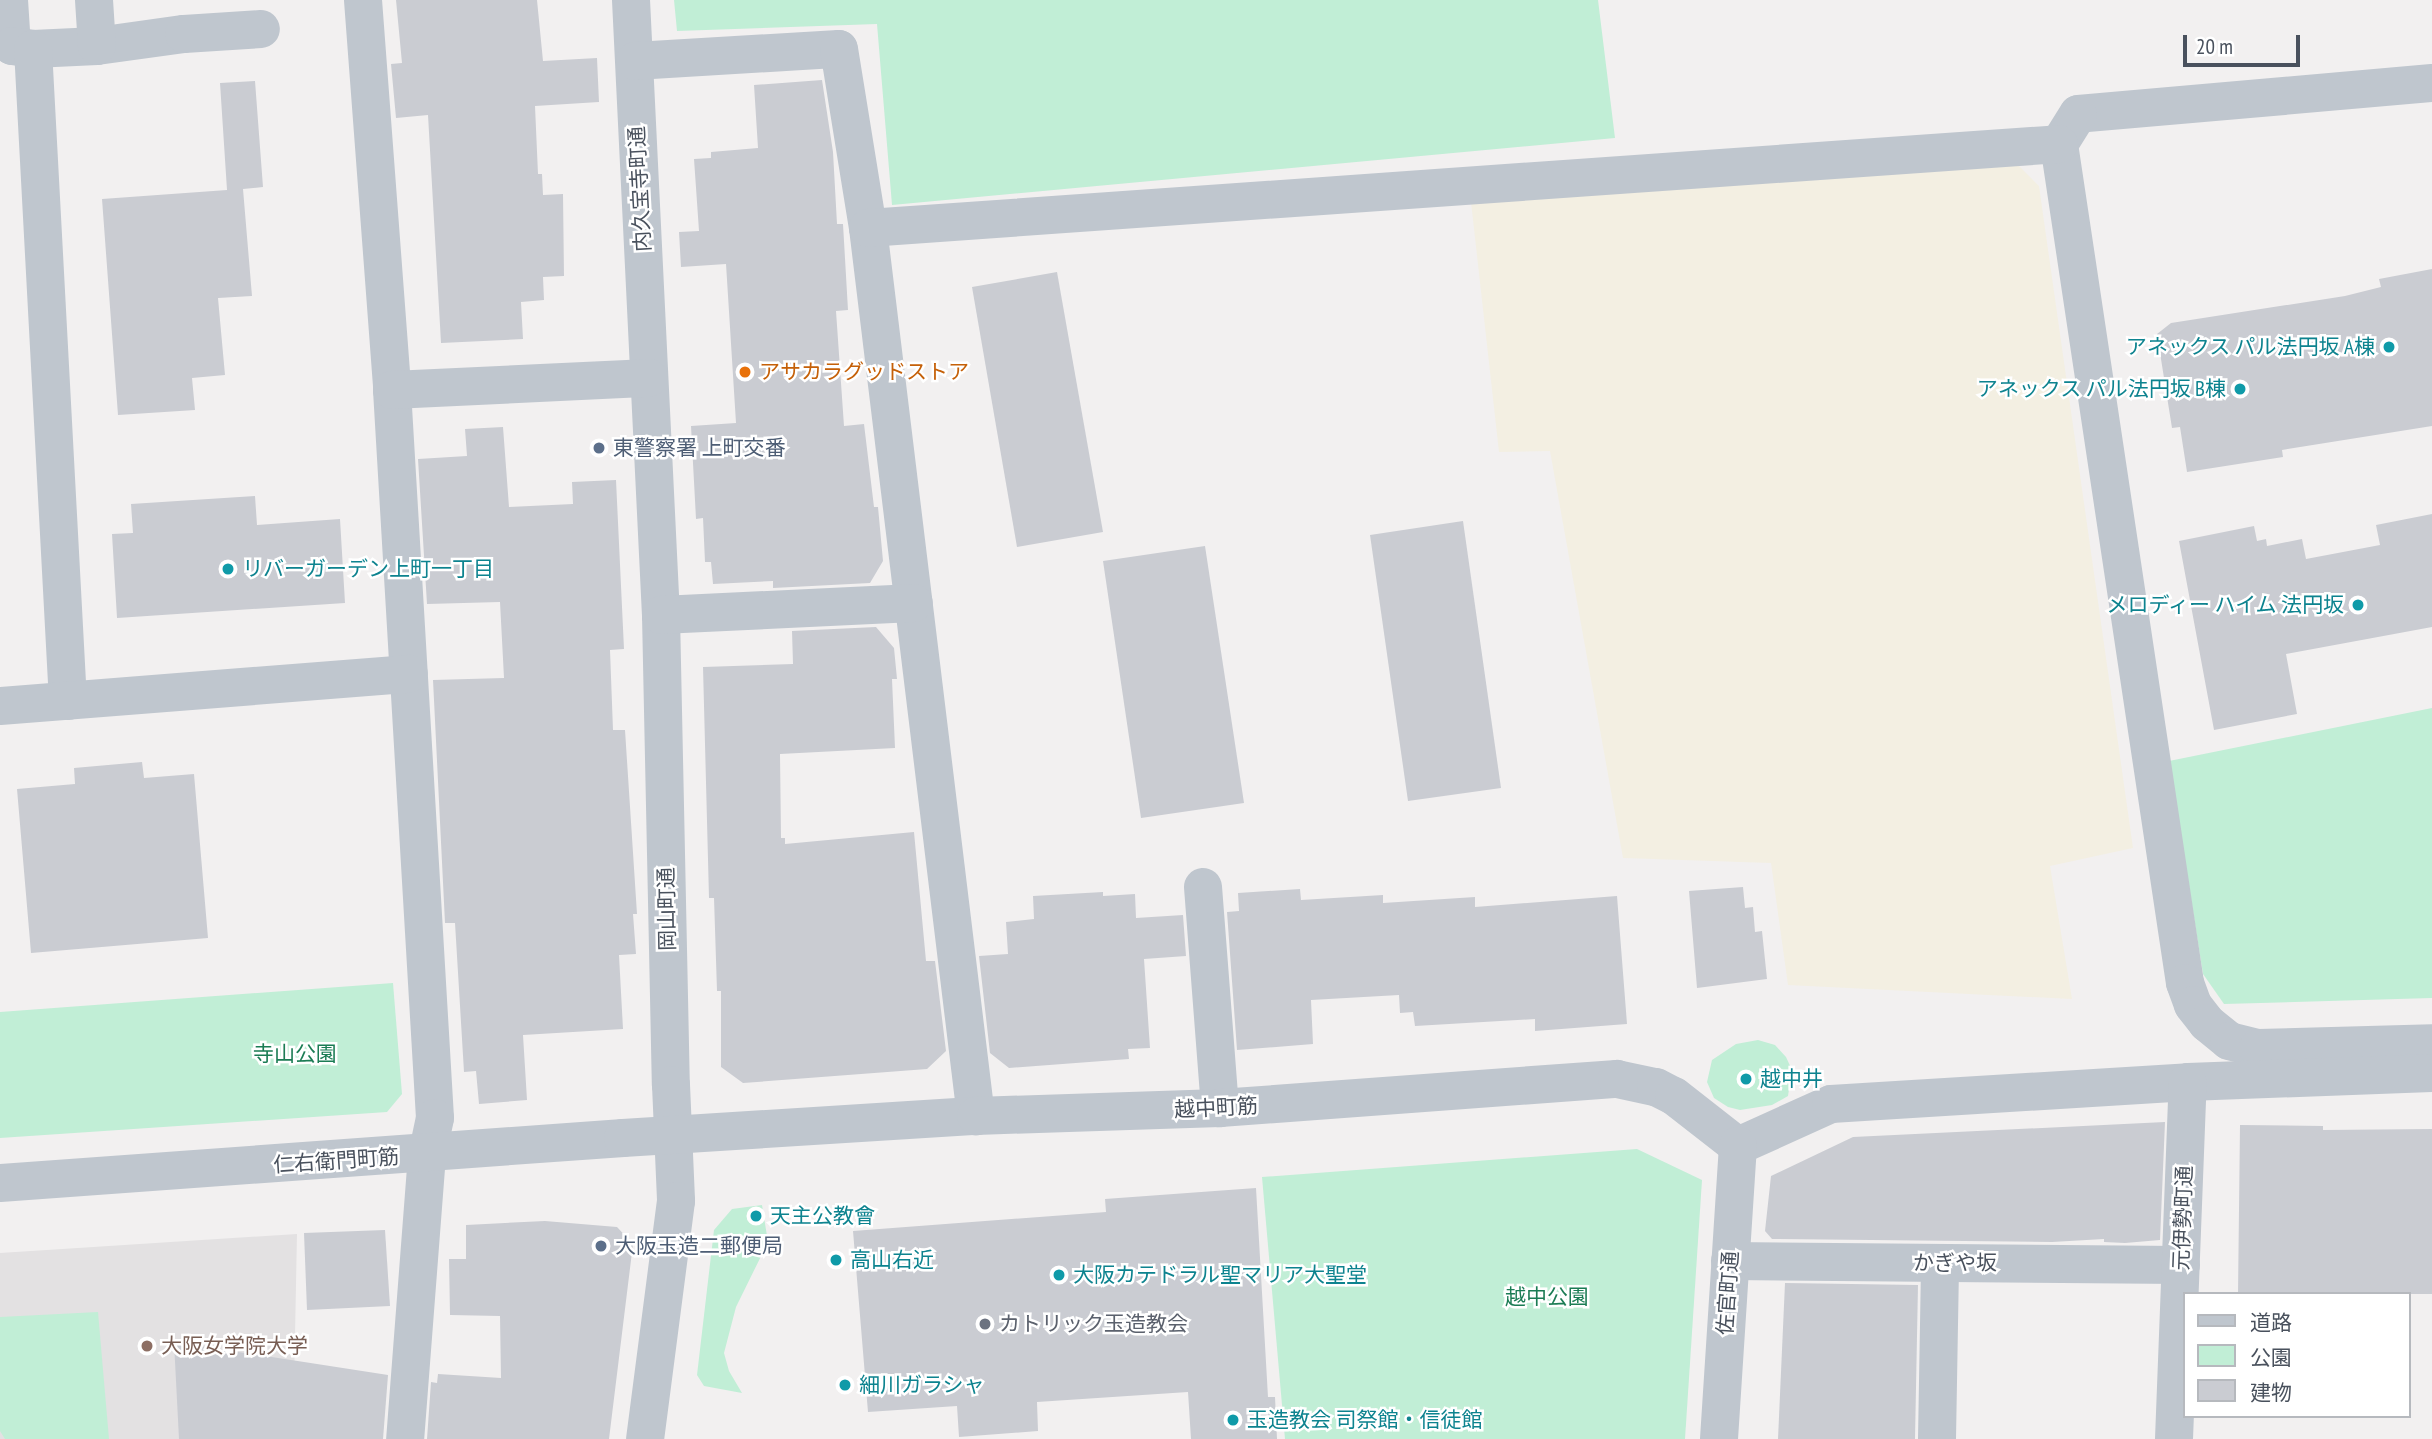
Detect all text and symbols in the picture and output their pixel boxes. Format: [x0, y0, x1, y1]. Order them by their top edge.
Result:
scale bar [2187, 21, 2304, 65]
text: 20 m [2196, 33, 2233, 60]
street label: 内久宝寺町通 [624, 125, 656, 253]
place label: アネックス パル法円坂 A棟 [2125, 334, 2375, 360]
marker: アネックス パル法円坂 A棟 [2381, 339, 2397, 355]
place label: アサカラグッドストア [759, 359, 969, 385]
marker: アサカラグッドストア [737, 364, 753, 380]
place label: アネックス パル法円坂 B棟 [1976, 376, 2226, 402]
marker: アネックス パル法円坂 B棟 [2232, 381, 2248, 397]
place label: 東警察署 上町交番 [613, 435, 785, 461]
marker: 東警察署 上町交番 [591, 440, 607, 456]
place label: リバーガーデン上町一丁目 [242, 556, 494, 582]
marker: リバーガーデン上町一丁目 [220, 561, 236, 577]
place label: メロディー ハイム 法円坂 [2104, 592, 2344, 618]
marker: メロディー ハイム 法円坂 [2350, 597, 2366, 613]
street label: 岡山町通 [654, 867, 680, 951]
park label: 寺山公園 [253, 1041, 337, 1067]
place label: 越中井 [1760, 1066, 1823, 1092]
marker: 越中井 [1738, 1071, 1754, 1087]
street label: 越中町筋 [1173, 1093, 1259, 1123]
street label: 仁右衛門町筋 [272, 1144, 400, 1178]
street label: 元伊勢町通 [2169, 1165, 2197, 1271]
place label: 天主公教會 [770, 1203, 875, 1229]
marker: 天主公教會 [748, 1208, 764, 1224]
place label: 大阪玉造二郵便局 [615, 1233, 783, 1259]
marker: 大阪玉造二郵便局 [593, 1238, 609, 1254]
place label: 高山右近 [850, 1247, 934, 1273]
street label: 佐官町通 [1713, 1250, 1743, 1336]
street label: かぎや坂 [1913, 1250, 1997, 1276]
marker: 高山右近 [828, 1252, 844, 1268]
place label: 大阪カテドラル聖マリア大聖堂 [1073, 1262, 1367, 1288]
marker: 大阪カテドラル聖マリア大聖堂 [1051, 1267, 1067, 1283]
park label: 越中公園 [1505, 1284, 1589, 1310]
legend [2184, 1292, 2411, 1418]
text: 道路 [2250, 1309, 2292, 1336]
place label: カトリック玉造教会 [999, 1311, 1188, 1337]
marker: カトリック玉造教会 [977, 1316, 993, 1332]
place label: 大阪女学院大学 [161, 1333, 308, 1359]
marker: 大阪女学院大学 [139, 1338, 155, 1354]
text: 公園 [2250, 1344, 2292, 1371]
place label: 細川ガラシャ [859, 1372, 985, 1398]
marker: 細川ガラシャ [837, 1377, 853, 1393]
text: 建物 [2250, 1379, 2292, 1406]
place label: 玉造教会 司祭館・信徒館 [1247, 1407, 1482, 1433]
marker: 玉造教会 司祭館・信徒館 [1225, 1412, 1241, 1428]

